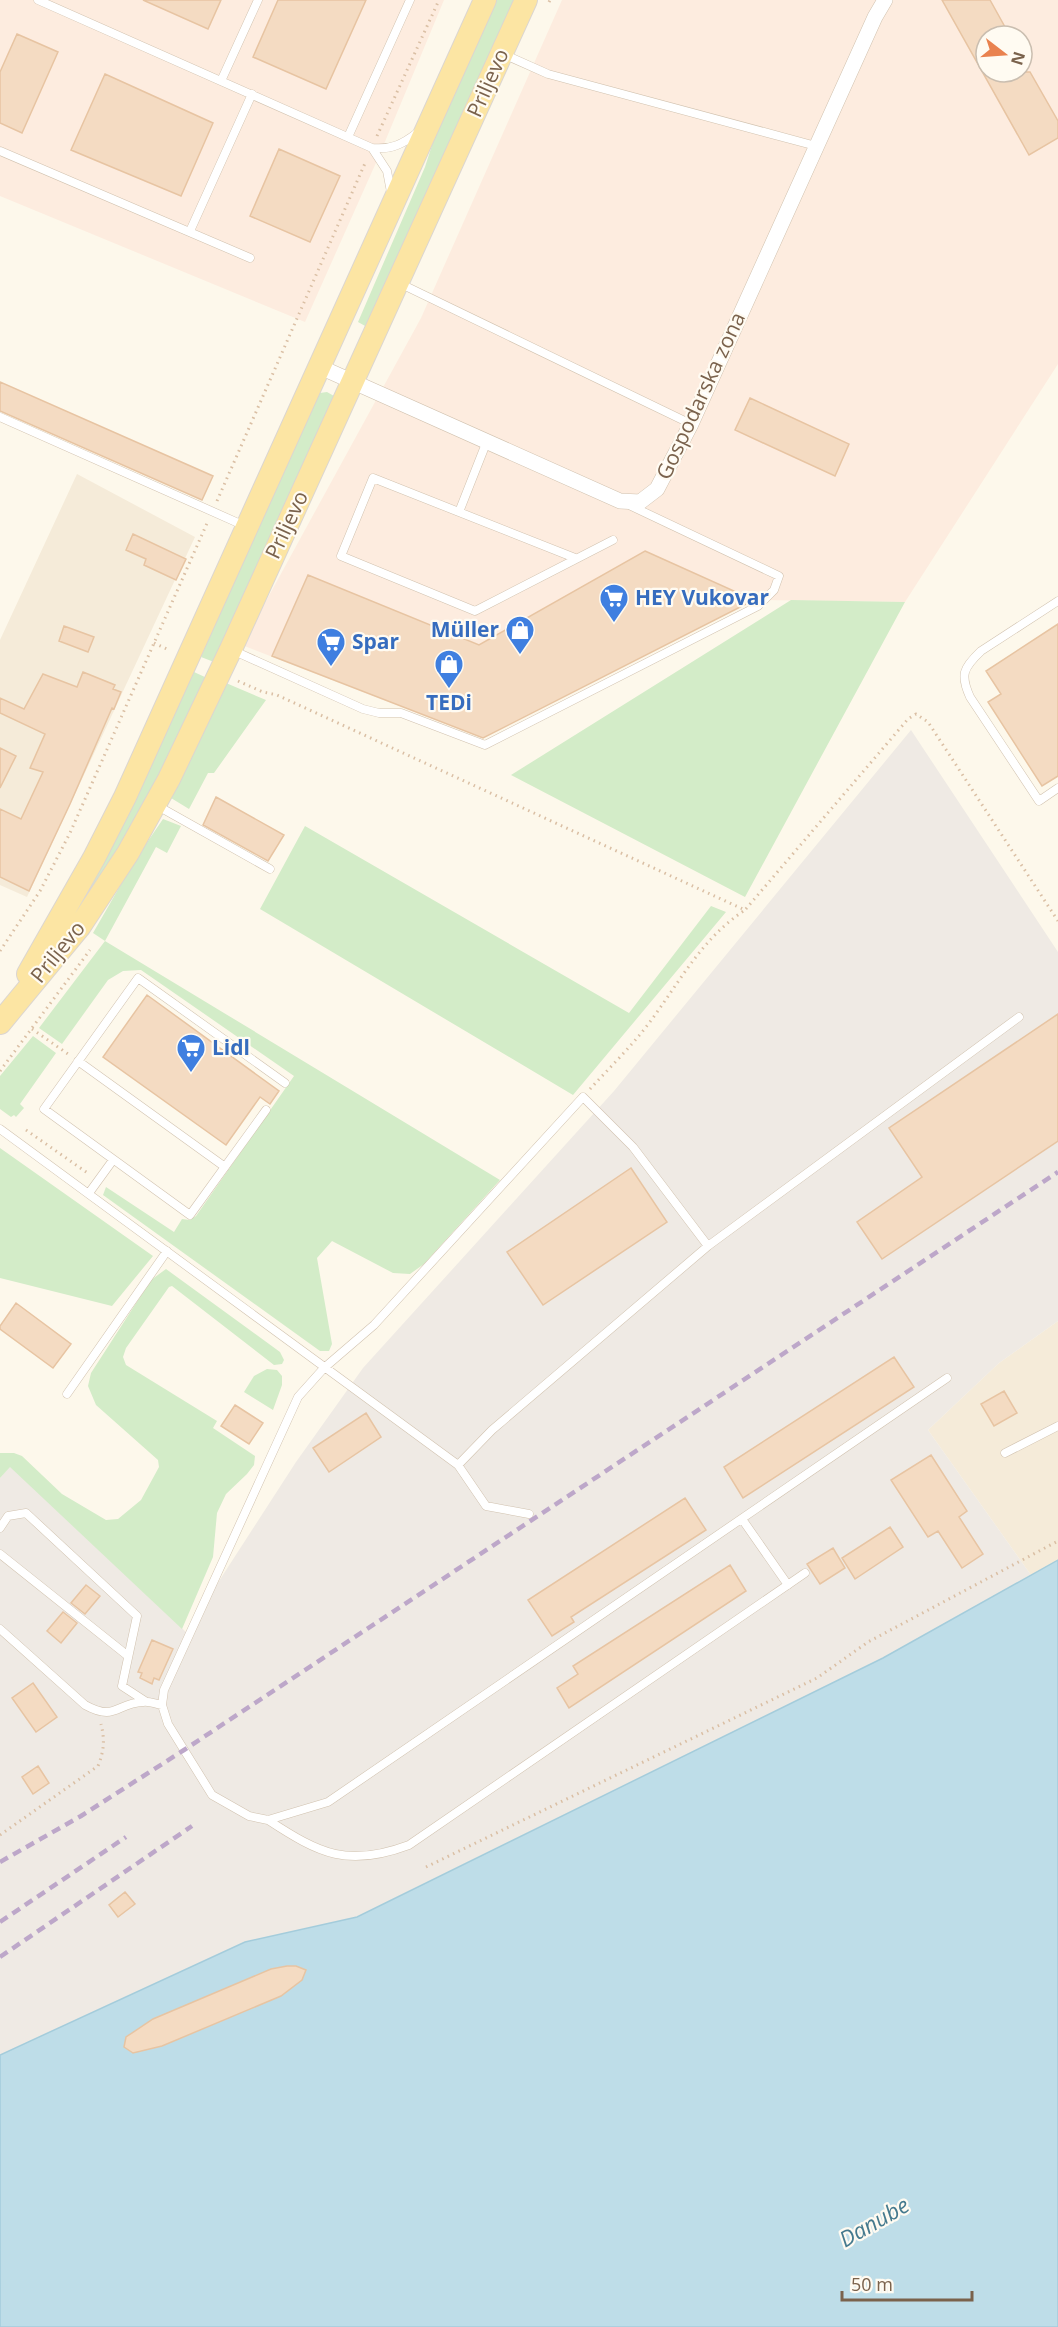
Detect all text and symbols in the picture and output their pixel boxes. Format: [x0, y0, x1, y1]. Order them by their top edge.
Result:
north arrow [974, 24, 1034, 84]
street label: Priljevo [460, 44, 515, 121]
text: N [1006, 49, 1031, 68]
street label: Gospodarska zona [649, 307, 751, 484]
street label: Priljevo [258, 486, 314, 563]
supermarket icon: HEY Vukovar [598, 582, 630, 624]
place label: HEY Vukovar [635, 583, 769, 611]
shop icon: Müller [504, 614, 536, 656]
place label: Müller [431, 615, 499, 643]
supermarket icon: Spar [315, 626, 347, 668]
place label: Spar [352, 627, 400, 655]
shop icon: TEDi [433, 648, 465, 690]
place label: TEDi [426, 688, 472, 716]
street label: Priljevo [24, 915, 91, 988]
supermarket icon: Lidl [175, 1032, 207, 1074]
place label: Lidl [212, 1033, 250, 1061]
water label: Danube [833, 2189, 914, 2253]
scale bar [842, 2264, 972, 2302]
text: 50 m [851, 2272, 893, 2296]

